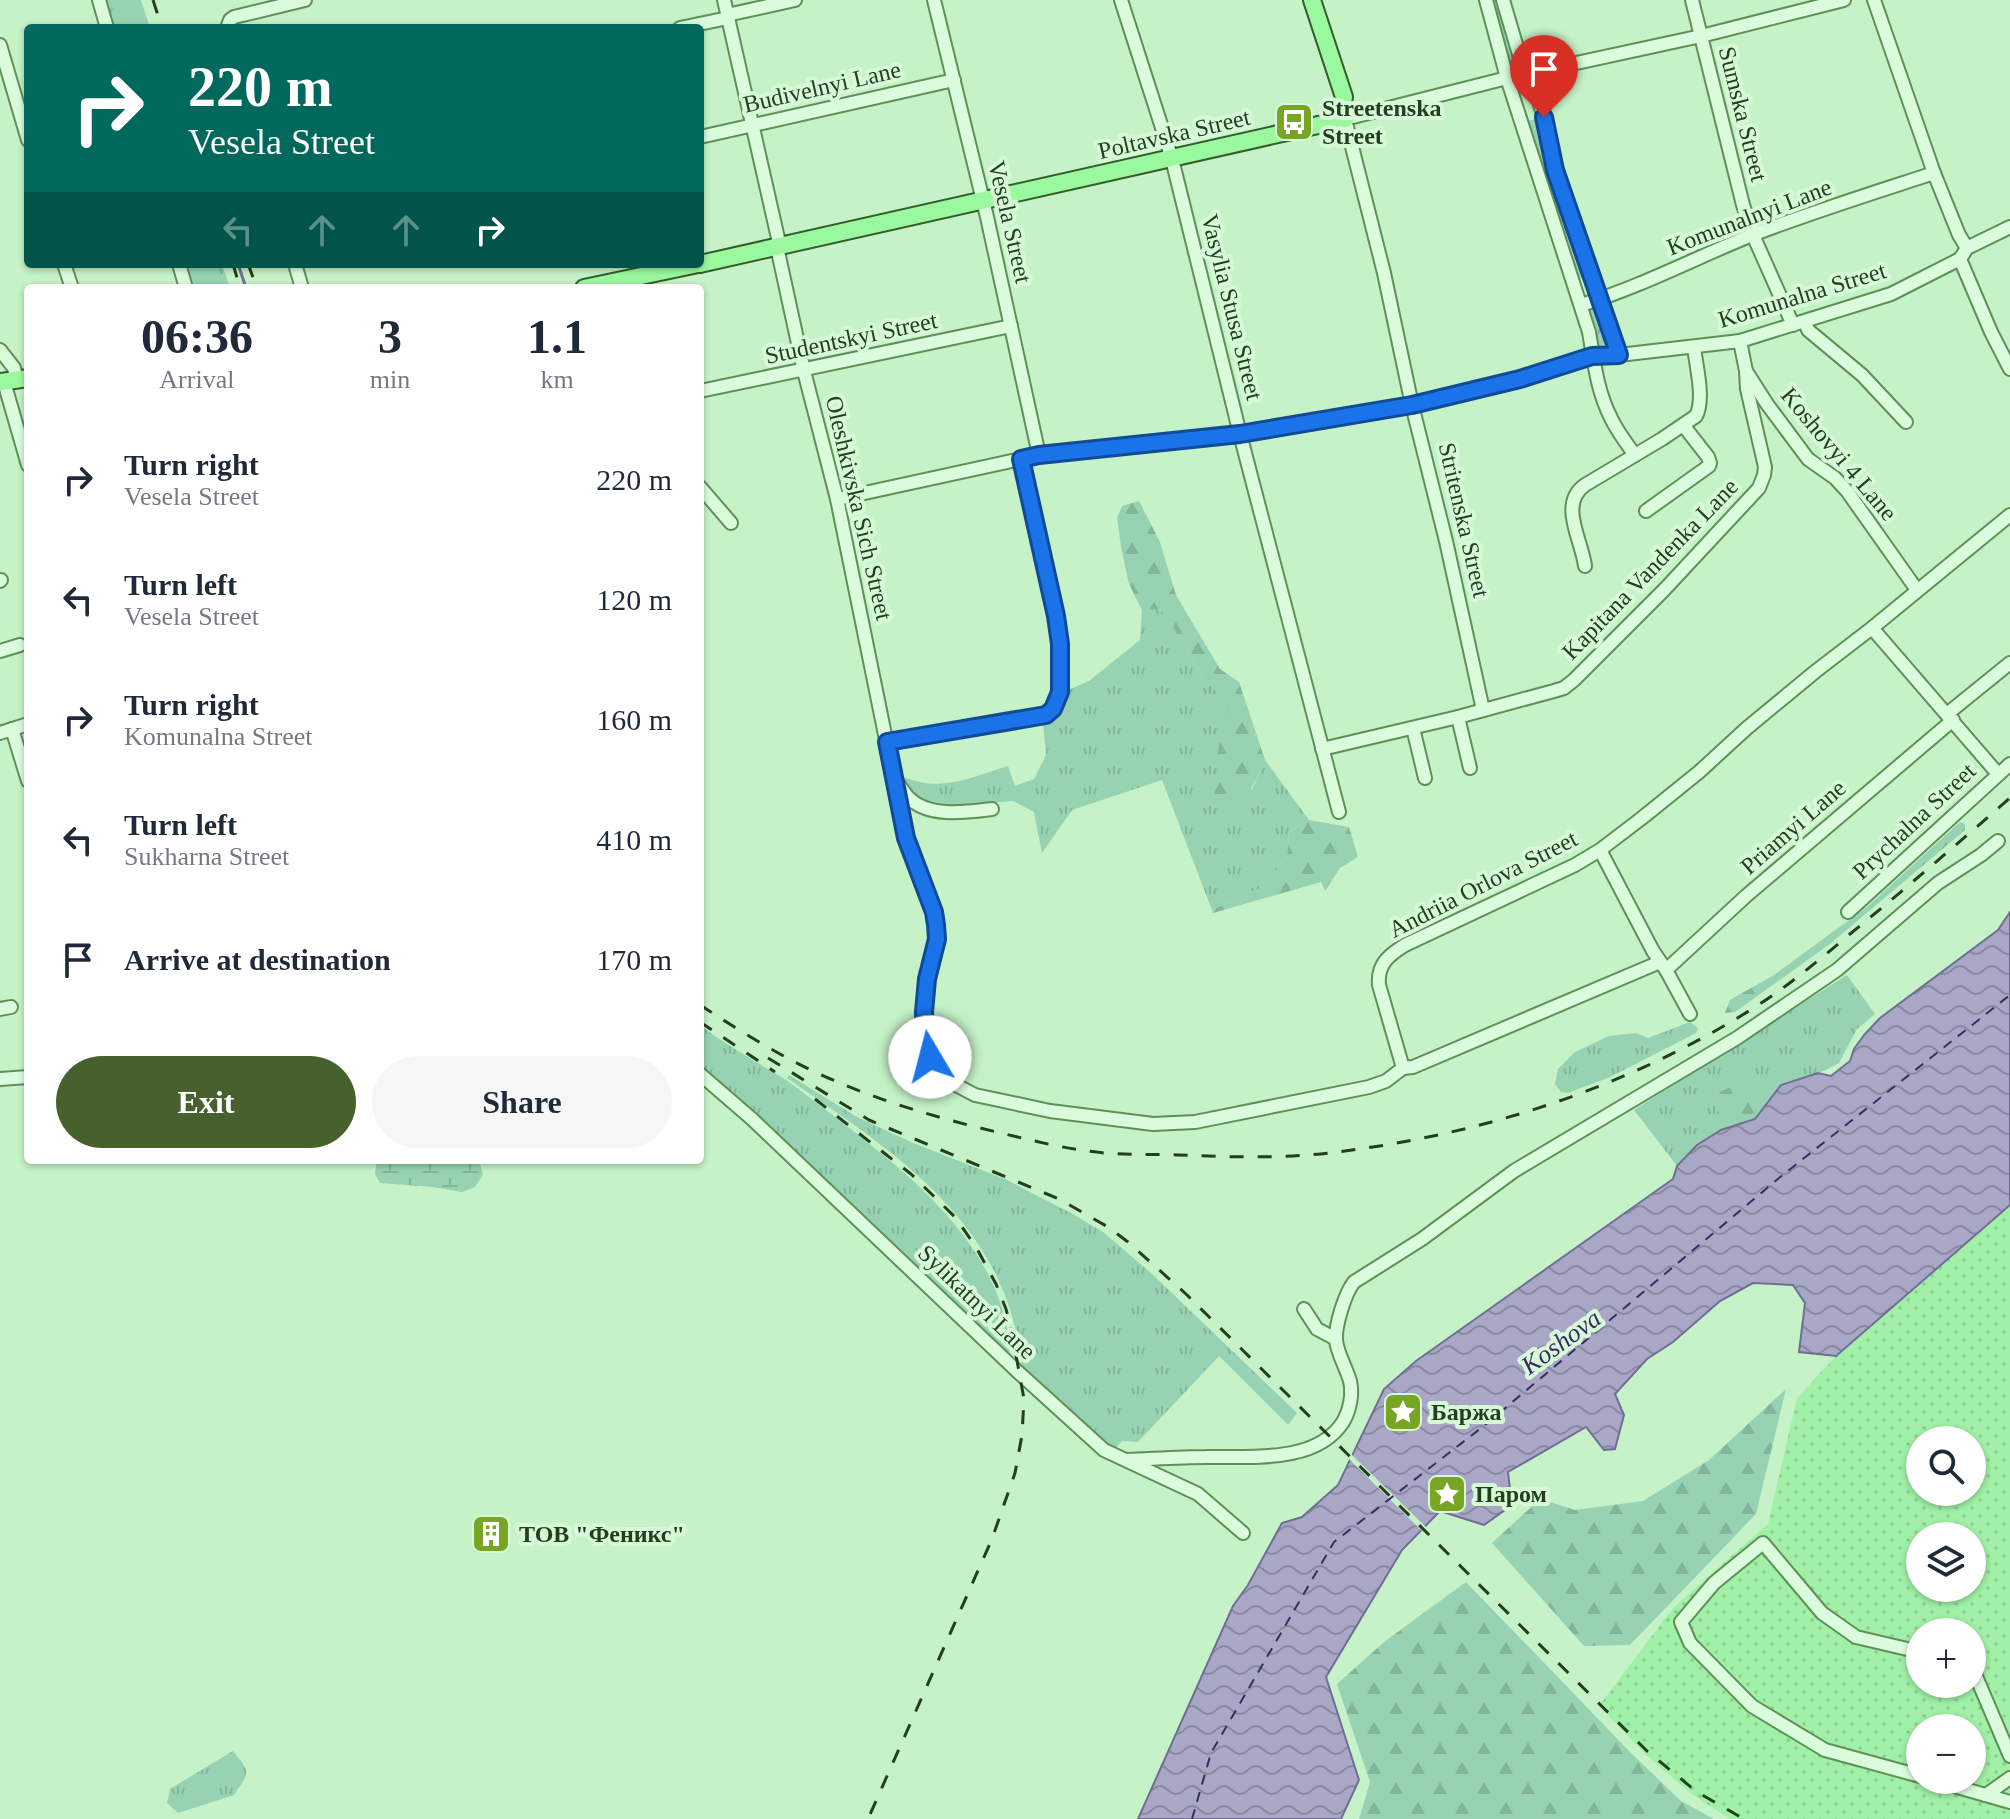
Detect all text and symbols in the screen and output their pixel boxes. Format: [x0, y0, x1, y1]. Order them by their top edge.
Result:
pin [1510, 35, 1578, 117]
street label: Sumska Street [1714, 44, 1772, 184]
icon: arrive [1522, 47, 1566, 91]
icon: right [56, 56, 160, 160]
text: 220 m [188, 56, 333, 118]
street label: Budivelnyi Lane [741, 56, 903, 118]
place label: Streetenska Street [1322, 95, 1442, 149]
bus stop icon: Streetenska Street [1273, 101, 1315, 143]
street label: Poltavska Street [1095, 104, 1253, 164]
text: Vesela Street [188, 122, 375, 162]
street label: Vesela Street [983, 158, 1037, 286]
street label: Komunalnyi Lane [1663, 174, 1835, 260]
icon: left [216, 208, 260, 252]
icon: ahead [300, 208, 344, 252]
icon: ahead [384, 208, 428, 252]
icon: right [468, 208, 512, 252]
street label: Vasylia Stusa Street [1196, 211, 1268, 403]
street label: Komunalna Street [1715, 257, 1889, 333]
street label: Studentskyi Street [763, 307, 940, 369]
text: 06:36 [141, 310, 253, 363]
text: 3 [378, 310, 402, 363]
text: 1.1 [527, 310, 587, 363]
text: Arrival [159, 365, 234, 394]
text: min [370, 365, 410, 394]
text: km [540, 365, 574, 394]
street label: Koshovyi 4 Lane [1776, 382, 1902, 526]
street label: Oleshkivska Sich Street [821, 393, 898, 623]
street label: Stritenska Street [1434, 440, 1495, 600]
text: Turn right [124, 448, 259, 481]
icon: right [56, 458, 100, 502]
text: 220 m [596, 463, 672, 496]
street label: Kapitana Vandenka Lane [1557, 473, 1743, 665]
text: Vesela Street [124, 482, 259, 511]
text: Turn left [124, 568, 237, 601]
icon: left [56, 578, 100, 622]
text: 120 m [596, 583, 672, 616]
text: Vesela Street [124, 602, 259, 631]
text: Turn right [124, 688, 259, 721]
icon: right [56, 698, 100, 742]
text: 160 m [596, 703, 672, 736]
text: Komunalna Street [124, 722, 312, 751]
street label: Prychalna Street [1847, 757, 1981, 884]
street label: Priamyi Lane [1735, 775, 1851, 879]
text: Turn left [124, 808, 237, 841]
icon: left [56, 818, 100, 862]
text: 410 m [596, 823, 672, 856]
street label: Andriia Orlova Street [1384, 825, 1582, 943]
text: Sukharna Street [124, 842, 289, 871]
icon: arrive [56, 938, 100, 982]
text: Arrive at destination [124, 943, 391, 976]
text: 170 m [596, 943, 672, 976]
position arrow [888, 1015, 972, 1099]
button: Exit [56, 1056, 356, 1148]
button: Share [372, 1056, 672, 1148]
street label: Sylikatnyi Lane [913, 1240, 1041, 1364]
water label: Koshova [1515, 1304, 1606, 1381]
place icon: Баржа [1382, 1391, 1424, 1433]
place label: Баржа [1431, 1399, 1502, 1425]
map controls [1906, 1426, 1986, 1794]
button: search [1906, 1426, 1986, 1506]
place icon: Паром [1426, 1473, 1468, 1515]
place label: Паром [1475, 1481, 1547, 1507]
building icon: ТОВ "Феникс" [470, 1513, 512, 1555]
place label: ТОВ "Феникс" [519, 1521, 685, 1547]
button: layers [1906, 1522, 1986, 1602]
button: + [1906, 1618, 1986, 1698]
button: − [1906, 1714, 1986, 1794]

